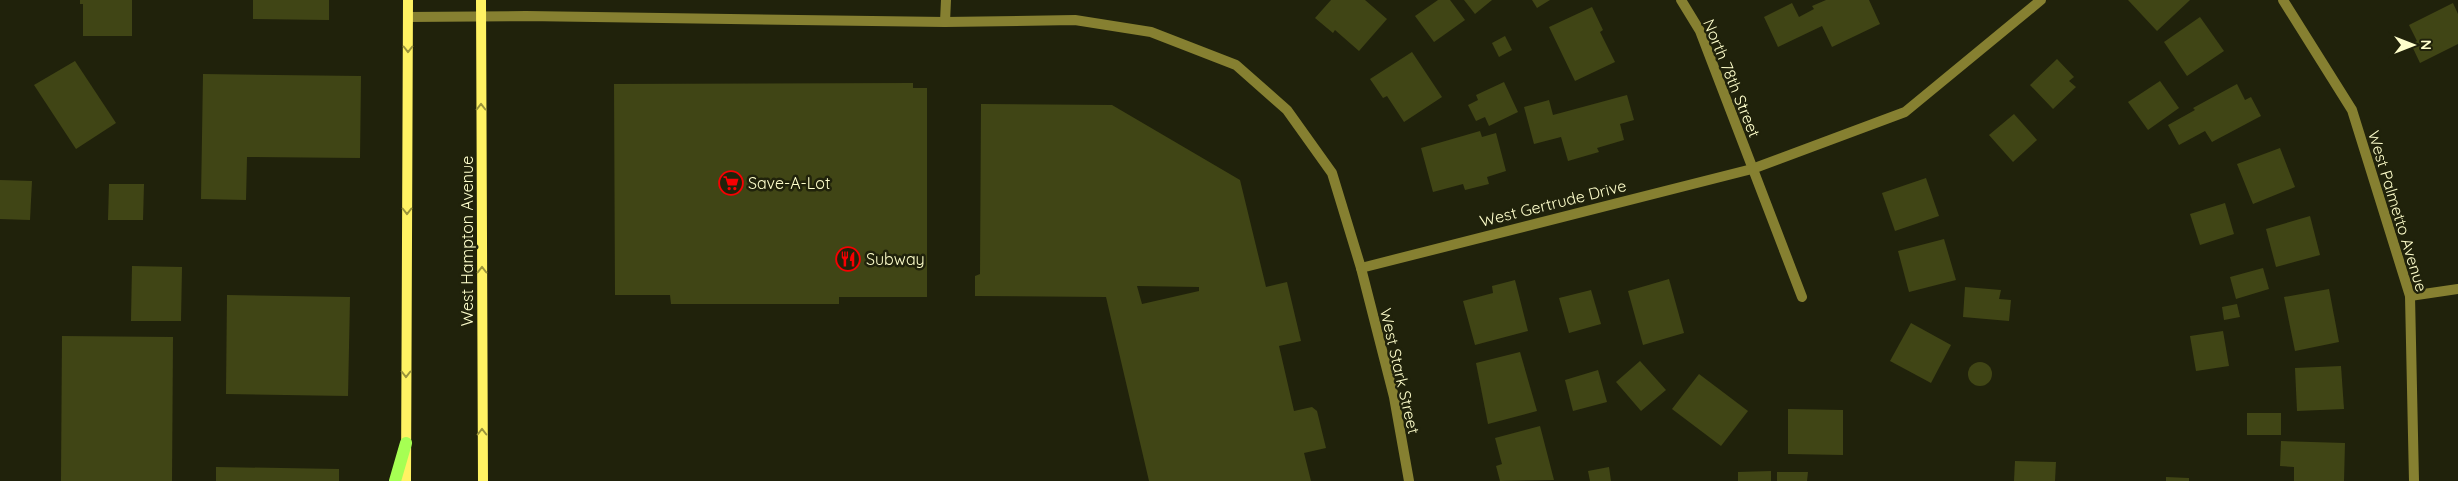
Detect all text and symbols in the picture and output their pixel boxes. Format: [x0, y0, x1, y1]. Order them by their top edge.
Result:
street label: North 78th Street [1699, 16, 1765, 140]
north arrow [2388, 20, 2438, 70]
text: N [2417, 40, 2435, 50]
one-way arrow [403, 45, 413, 53]
one-way arrow [476, 103, 486, 111]
street label: West Palmetto Avenue [2364, 128, 2432, 294]
street label: West Hampton Avenue [457, 156, 477, 326]
supermarket icon: Save-A-Lot [718, 170, 744, 196]
place label: Save-A-Lot [748, 173, 830, 193]
street label: West Gertrude Drive [1478, 175, 1628, 231]
one-way arrow [402, 208, 412, 215]
restaurant icon: Subway [835, 246, 861, 272]
place label: Subway [866, 249, 925, 269]
one-way arrow [477, 266, 487, 274]
street label: West Stark Street [1376, 306, 1424, 436]
one-way arrow [401, 370, 411, 378]
one-way arrow [477, 428, 488, 436]

